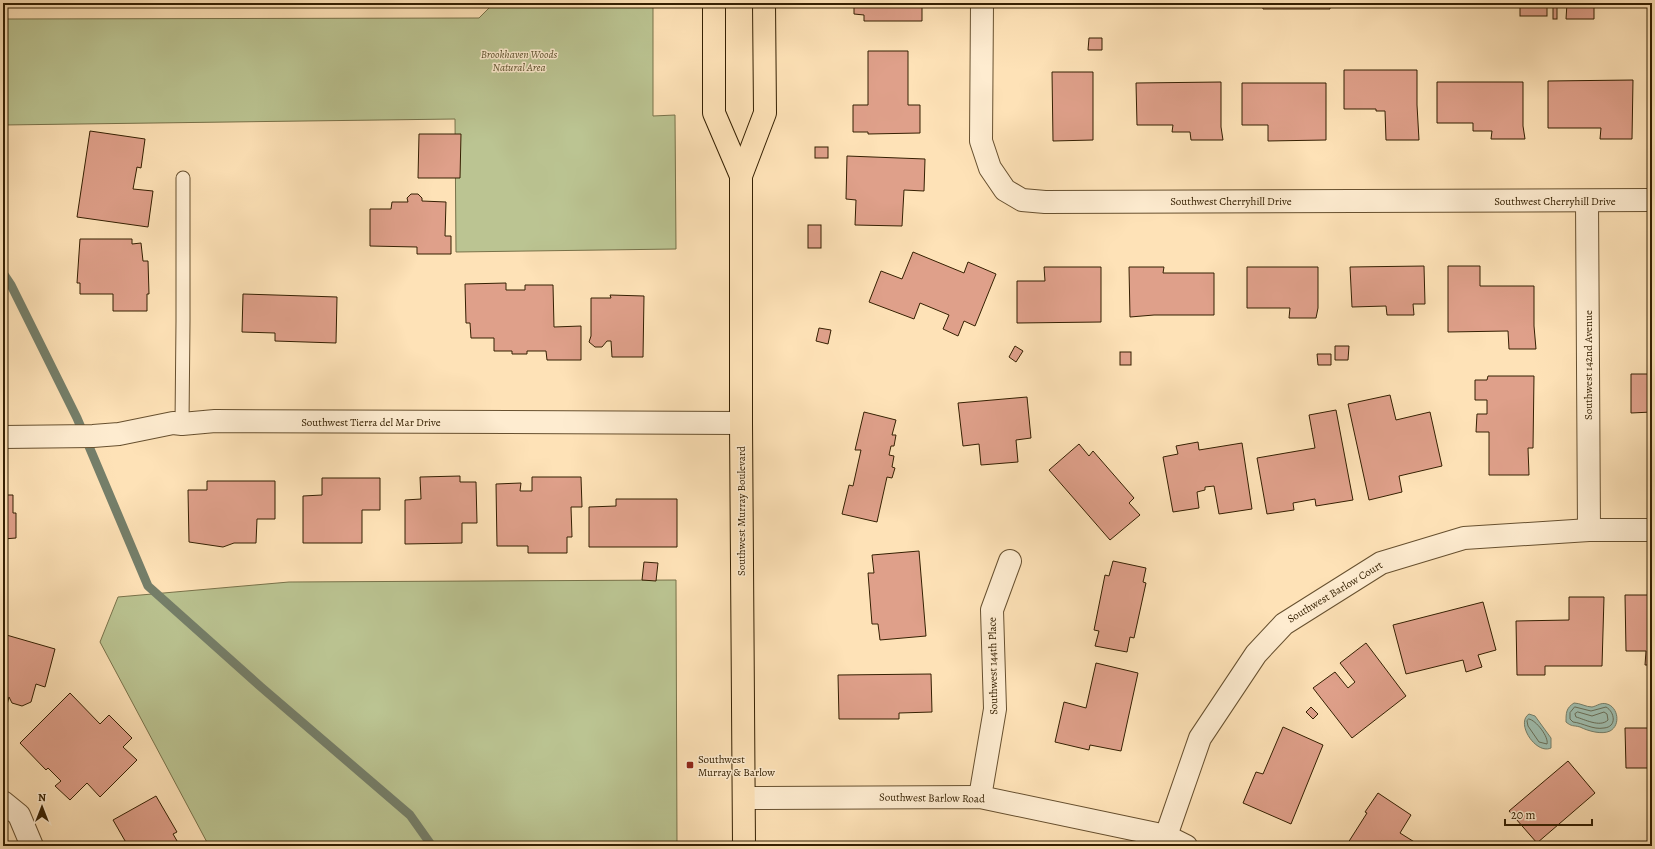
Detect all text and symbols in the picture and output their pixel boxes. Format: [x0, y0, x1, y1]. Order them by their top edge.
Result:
park label: Brookhaven Woods Natural Area [481, 47, 558, 75]
street label: Southwest Cherryhill Drive [1170, 194, 1292, 209]
street label: Southwest Cherryhill Drive [1494, 194, 1616, 209]
street label: Southwest 142nd Avenue [1581, 310, 1596, 420]
street label: Southwest Tierra del Mar Drive [301, 415, 441, 430]
street label: Southwest Murray Boulevard [734, 446, 749, 576]
street label: Southwest Barlow Court [1284, 557, 1386, 626]
street label: Southwest 144th Place [985, 617, 1001, 715]
place label: Southwest Murray & Barlow [698, 752, 775, 780]
marker: Southwest Murray & Barlow [685, 760, 695, 770]
north arrow [22, 787, 62, 827]
text: N [38, 790, 46, 805]
street label: Southwest Barlow Road [879, 790, 985, 806]
scale bar [1505, 801, 1592, 827]
text: 20 m [1511, 807, 1535, 823]

